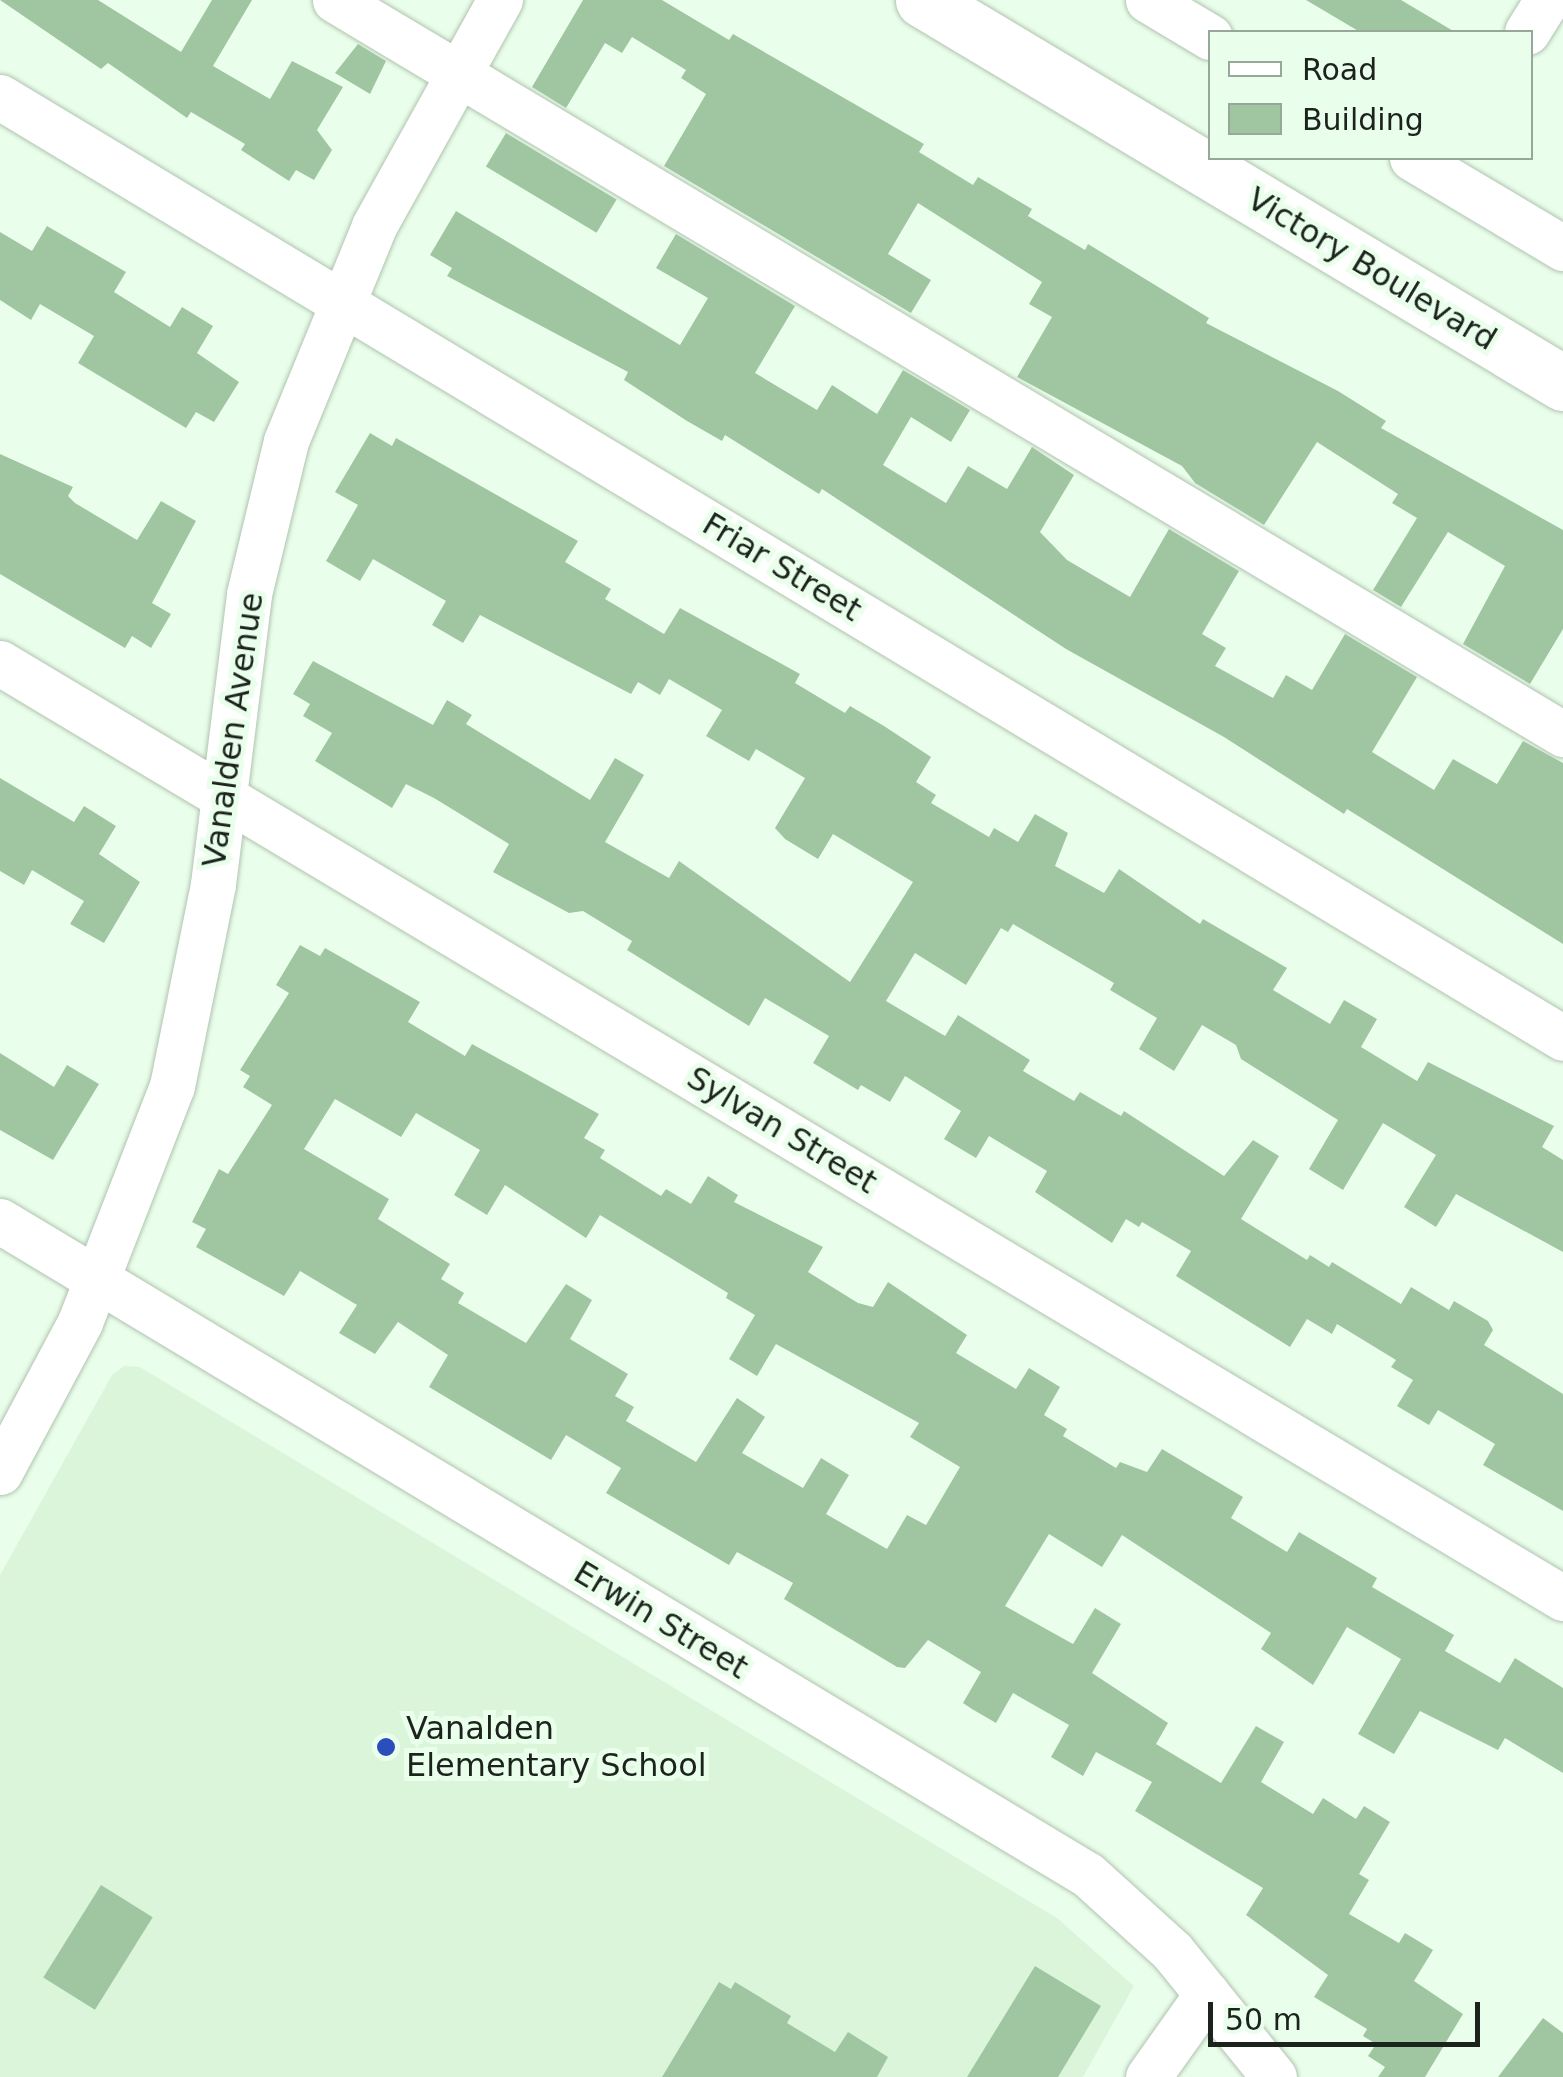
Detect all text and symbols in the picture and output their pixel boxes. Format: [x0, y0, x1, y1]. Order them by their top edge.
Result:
legend [1208, 30, 1533, 160]
text: Road [1302, 52, 1377, 87]
text: Building [1302, 102, 1424, 137]
street label: Victory Boulevard [1240, 179, 1504, 359]
street label: Friar Street [696, 505, 868, 629]
street label: Vanalden Avenue [195, 590, 271, 870]
street label: Sylvan Street [680, 1058, 884, 1202]
street label: Erwin Street [567, 1553, 755, 1687]
place label: Vanalden Elementary School [406, 1710, 707, 1785]
marker: Vanalden Elementary School [375, 1736, 397, 1758]
scale bar [1213, 1982, 1486, 2044]
text: 50 m [1225, 2002, 1302, 2037]

